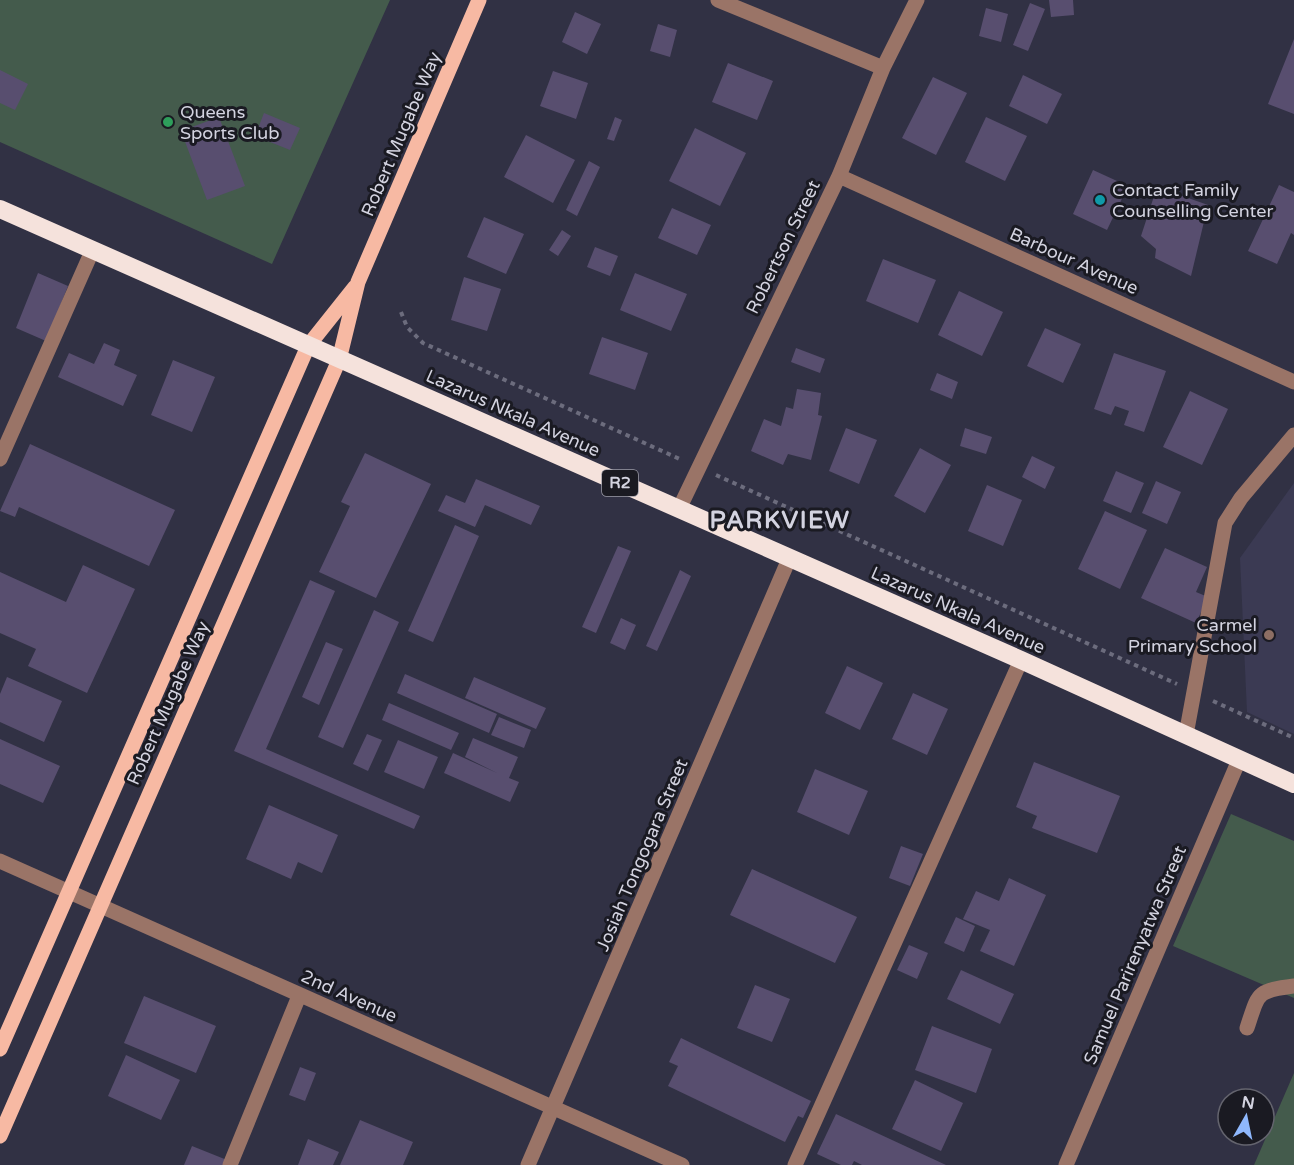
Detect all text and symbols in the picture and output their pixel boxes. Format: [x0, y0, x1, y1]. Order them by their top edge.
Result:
street label: Robert Mugabe Way [356, 48, 446, 220]
place label: Queens Sports Club [180, 101, 280, 144]
marker: Queens Sports Club [161, 115, 175, 129]
street label: Robertson Street [741, 177, 825, 317]
place label: Contact Family Counselling Center [1112, 179, 1273, 222]
marker: Contact Family Counselling Center [1093, 193, 1107, 207]
street label: Barbour Avenue [1006, 223, 1142, 299]
street label: Lazarus Nkala Avenue [422, 365, 604, 461]
road number: R2 [602, 470, 638, 496]
district label: PARKVIEW [709, 506, 851, 535]
street label: Lazarus Nkala Avenue [867, 562, 1049, 658]
place label: Carmel Primary School [1128, 614, 1257, 657]
street label: Robert Mugabe Way [122, 618, 214, 788]
marker: Carmel Primary School [1262, 628, 1276, 642]
street label: Josiah Tongogara Street [591, 755, 693, 954]
street label: Samuel Parirenyatwa Street [1079, 842, 1191, 1068]
street label: 2nd Avenue [298, 965, 400, 1027]
north arrow [1216, 1087, 1276, 1147]
text: N [1240, 1092, 1256, 1114]

